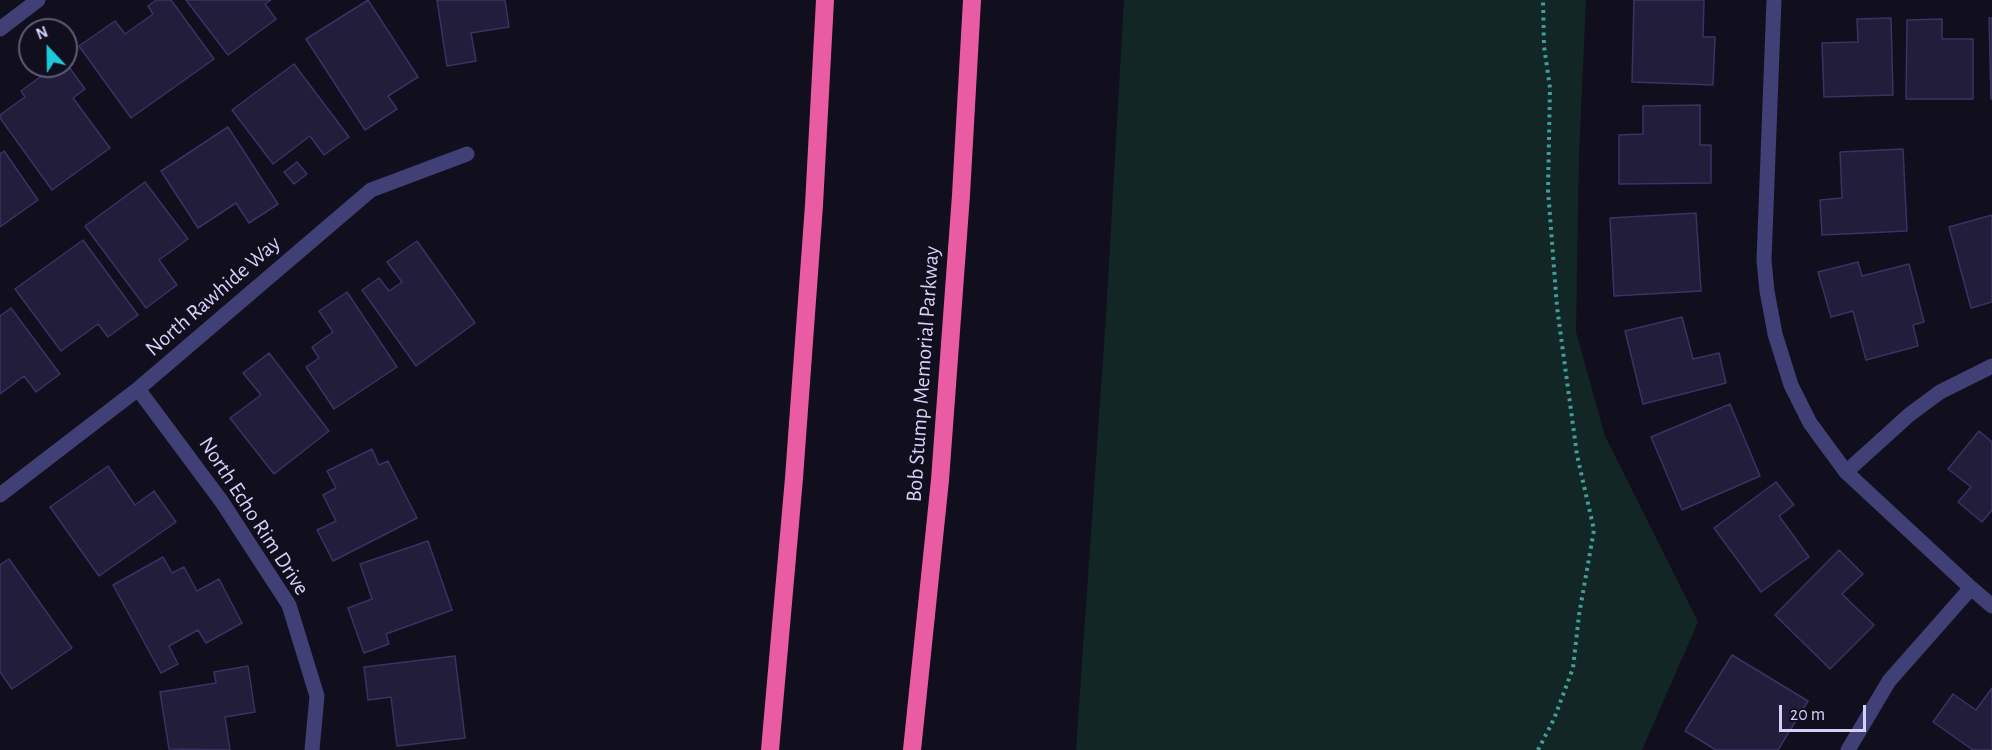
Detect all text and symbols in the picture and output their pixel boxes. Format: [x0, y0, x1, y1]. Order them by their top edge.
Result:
north arrow [18, 18, 78, 78]
text: N [34, 24, 50, 43]
street label: North Rawhide Way [140, 230, 286, 362]
street label: Bob Stump Memorial Parkway [901, 245, 945, 503]
street label: North Echo Rim Drive [193, 432, 315, 600]
scale bar [1782, 693, 1869, 731]
text: 20 m [1790, 706, 1825, 724]

